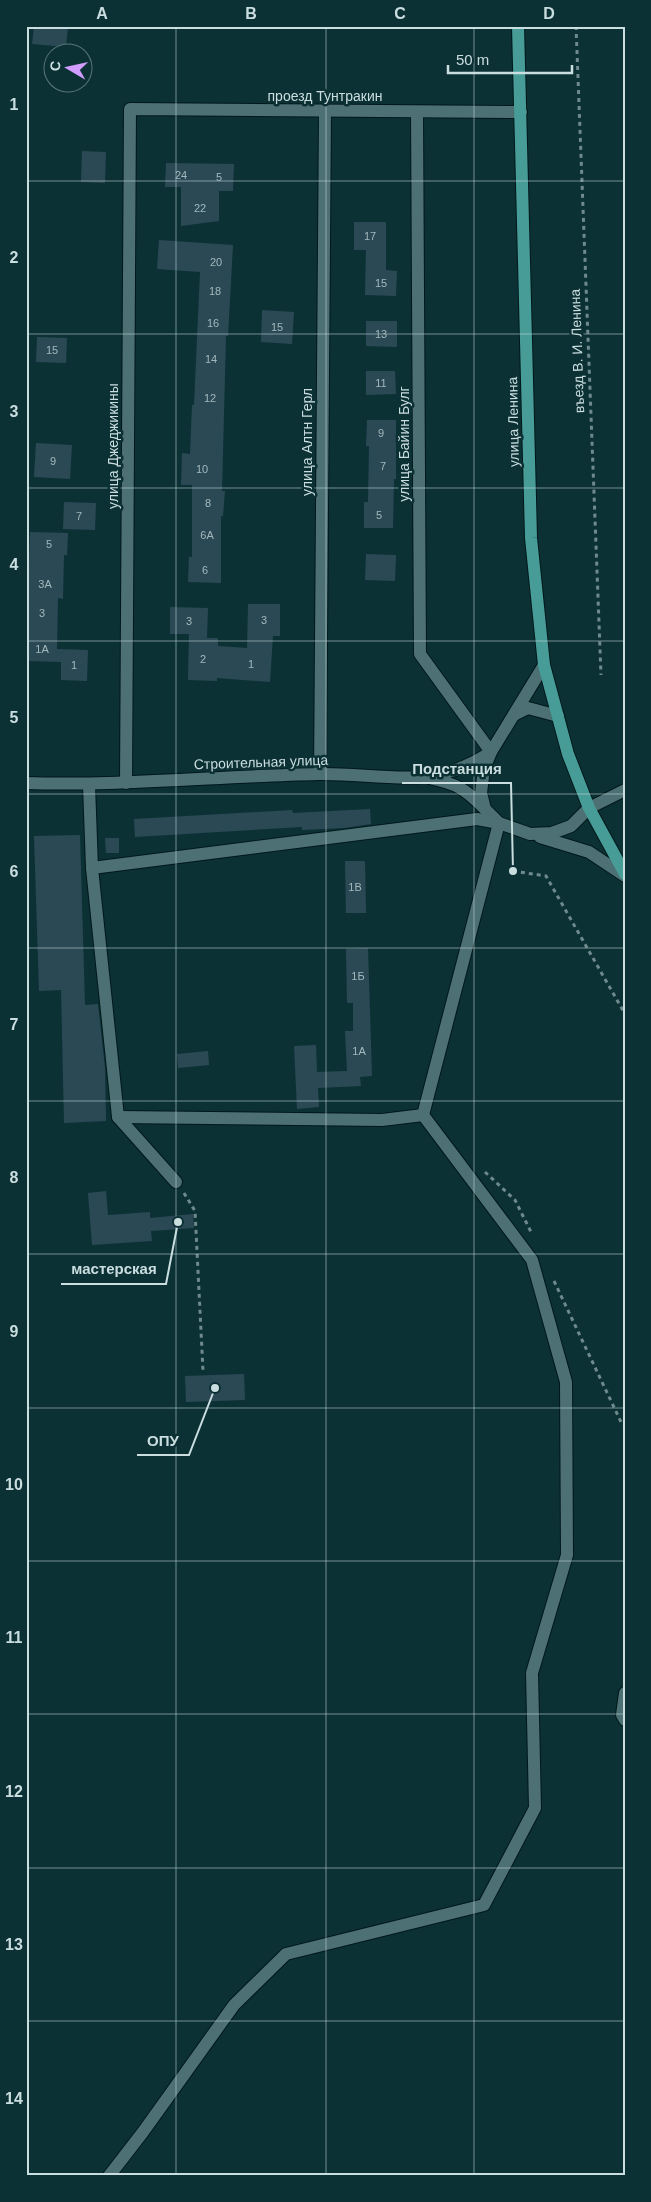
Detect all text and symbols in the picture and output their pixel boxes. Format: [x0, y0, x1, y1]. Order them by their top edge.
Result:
text: A [96, 5, 108, 22]
text: B [245, 5, 257, 22]
text: C [394, 5, 406, 22]
text: D [543, 5, 555, 22]
north arrow [42, 42, 92, 92]
scale bar [448, 42, 572, 74]
text: 50 m [456, 51, 489, 68]
text: С [46, 60, 64, 72]
street label: проезд Тунтракин [268, 88, 382, 104]
text: 1 [10, 96, 19, 113]
house number: 24 [175, 169, 187, 181]
house number: 5 [216, 171, 222, 183]
house number: 22 [194, 202, 206, 214]
house number: 17 [364, 230, 376, 242]
text: 2 [10, 249, 19, 266]
house number: 20 [210, 256, 222, 268]
house number: 15 [375, 277, 387, 289]
house number: 18 [209, 285, 221, 297]
street label: въезд В. И. Ленина [567, 288, 587, 413]
house number: 16 [207, 317, 219, 329]
house number: 15 [271, 321, 283, 333]
house number: 13 [375, 328, 387, 340]
house number: 15 [46, 344, 58, 356]
house number: 14 [205, 353, 217, 365]
street label: улица Ленина [504, 376, 522, 467]
house number: 11 [375, 377, 387, 389]
street label: улица Джеджикины [105, 383, 121, 509]
street label: улица Байин Булг [396, 386, 412, 502]
street label: улица Алтн Герл [299, 388, 315, 496]
house number: 12 [204, 392, 216, 404]
text: 3 [10, 403, 19, 420]
house number: 9 [378, 427, 384, 439]
house number: 9 [50, 455, 56, 467]
house number: 7 [380, 460, 386, 472]
house number: 10 [196, 463, 208, 475]
house number: 8 [205, 497, 211, 509]
house number: 5 [376, 509, 382, 521]
house number: 7 [76, 510, 82, 522]
house number: 6А [200, 529, 214, 541]
house number: 5 [46, 538, 52, 550]
text: 4 [10, 556, 19, 573]
house number: 6 [202, 564, 208, 576]
house number: 3А [38, 578, 52, 590]
house number: 3 [39, 607, 45, 619]
house number: 3 [261, 614, 267, 626]
house number: 3 [186, 615, 192, 627]
house number: 1А [35, 643, 49, 655]
house number: 2 [200, 653, 206, 665]
house number: 1 [248, 658, 254, 670]
house number: 1 [71, 659, 77, 671]
text: 5 [10, 709, 19, 726]
street label: Строительная улица [194, 752, 329, 772]
callout: Подстанция [402, 753, 511, 783]
text: Подстанция [412, 760, 502, 777]
text: 6 [10, 863, 19, 880]
house number: 1В [348, 881, 362, 893]
house number: 1Б [351, 970, 365, 982]
text: 7 [10, 1016, 19, 1033]
house number: 1А [352, 1045, 366, 1057]
text: 8 [10, 1169, 19, 1186]
callout: мастерская [61, 1254, 166, 1284]
text: мастерская [71, 1260, 157, 1277]
text: 9 [10, 1323, 19, 1340]
callout: ОПУ [137, 1425, 189, 1455]
text: ОПУ [147, 1432, 180, 1449]
text: 10 [5, 1476, 23, 1493]
text: 11 [6, 1629, 23, 1646]
text: 12 [5, 1783, 23, 1800]
text: 13 [5, 1936, 23, 1953]
text: 14 [5, 2090, 23, 2107]

